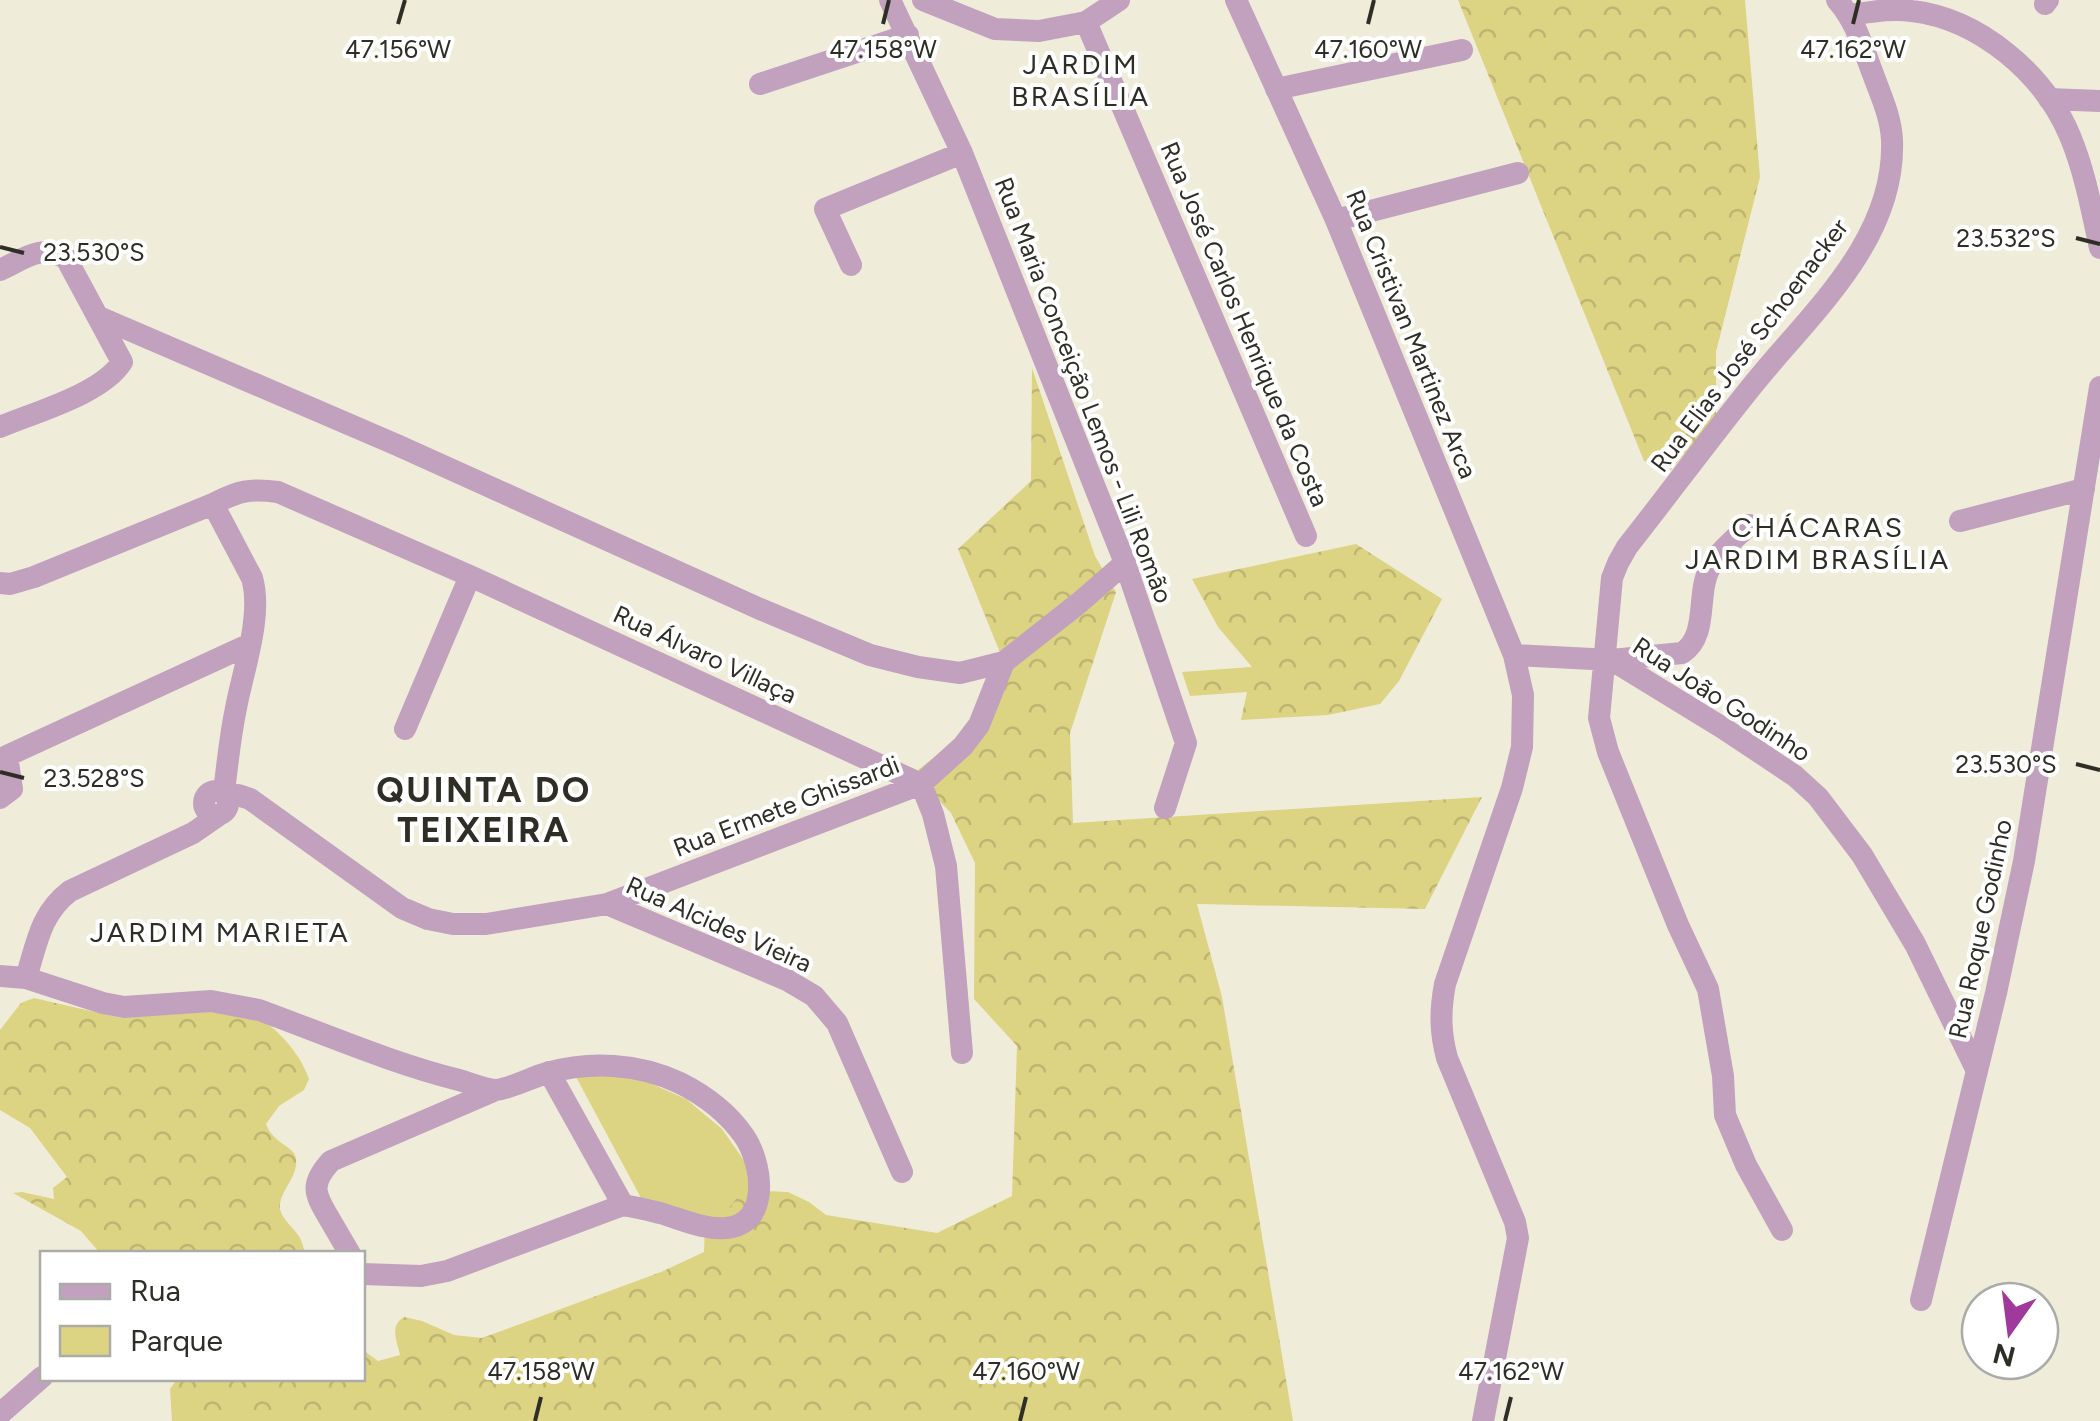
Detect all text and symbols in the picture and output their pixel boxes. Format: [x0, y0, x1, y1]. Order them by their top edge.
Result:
text: 47.156°W [345, 34, 451, 64]
text: 47.158°W [829, 34, 937, 64]
text: 47.160°W [1314, 34, 1422, 64]
text: 47.162°W [1800, 34, 1906, 64]
district label: JARDIM BRASÍLIA [1011, 47, 1151, 113]
street label: Rua José Carlos Henrique da Costa [1154, 137, 1336, 511]
street label: Rua Maria Conceição Lemos - Lili Romão [989, 173, 1179, 607]
street label: Rua Cristivan Martinez Arca [1340, 185, 1484, 483]
street label: Rua Elias José Schoenacker [1644, 212, 1854, 478]
text: 23.532°S [1956, 223, 2056, 253]
text: 23.530°S [43, 237, 145, 267]
district label: CHÁCARAS JARDIM BRASÍLIA [1685, 510, 1951, 576]
street label: Rua Álvaro Villaça [609, 598, 801, 710]
street label: Rua João Godinho [1628, 630, 1816, 768]
street label: Rua Ermete Ghissardi [669, 749, 903, 863]
text: 23.530°S [1955, 749, 2057, 779]
text: 23.528°S [43, 763, 145, 793]
district label: QUINTA DO TEIXEIRA [376, 769, 592, 851]
street label: Rua Roque Godinho [1942, 817, 2018, 1041]
street label: Rua Alcides Vieira [621, 870, 817, 978]
district label: JARDIM MARIETA [90, 915, 350, 949]
legend [40, 1251, 365, 1381]
text: Rua [130, 1272, 181, 1309]
north arrow [1960, 1281, 2060, 1381]
text: Parque [130, 1322, 223, 1359]
text: N [1989, 1336, 2019, 1374]
text: 47.158°W [487, 1356, 595, 1386]
text: 47.160°W [972, 1356, 1080, 1386]
text: 47.162°W [1458, 1356, 1564, 1386]

